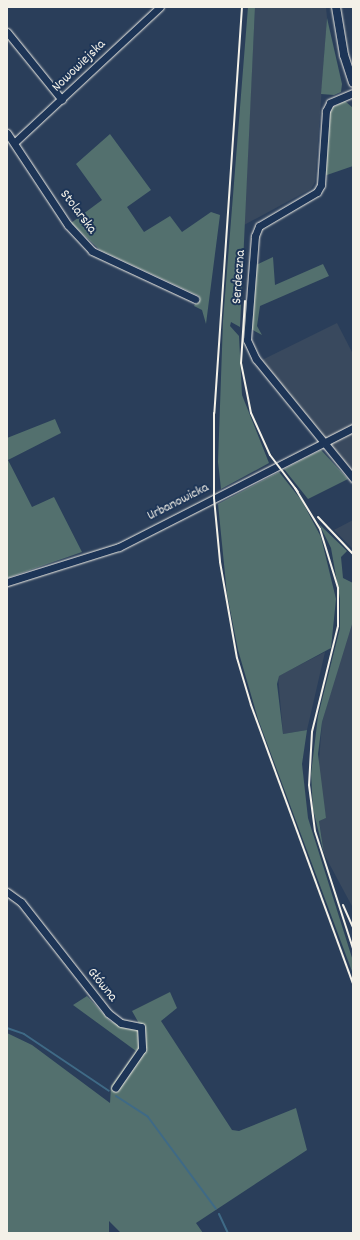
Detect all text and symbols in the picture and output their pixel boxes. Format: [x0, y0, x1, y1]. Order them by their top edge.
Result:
street label: Nowowiejska [49, 36, 109, 96]
street label: Stolarska [56, 187, 100, 237]
street label: Serdeczna [229, 249, 249, 305]
street label: Urbanowicka [144, 479, 212, 525]
street label: Główna [83, 965, 121, 1005]

